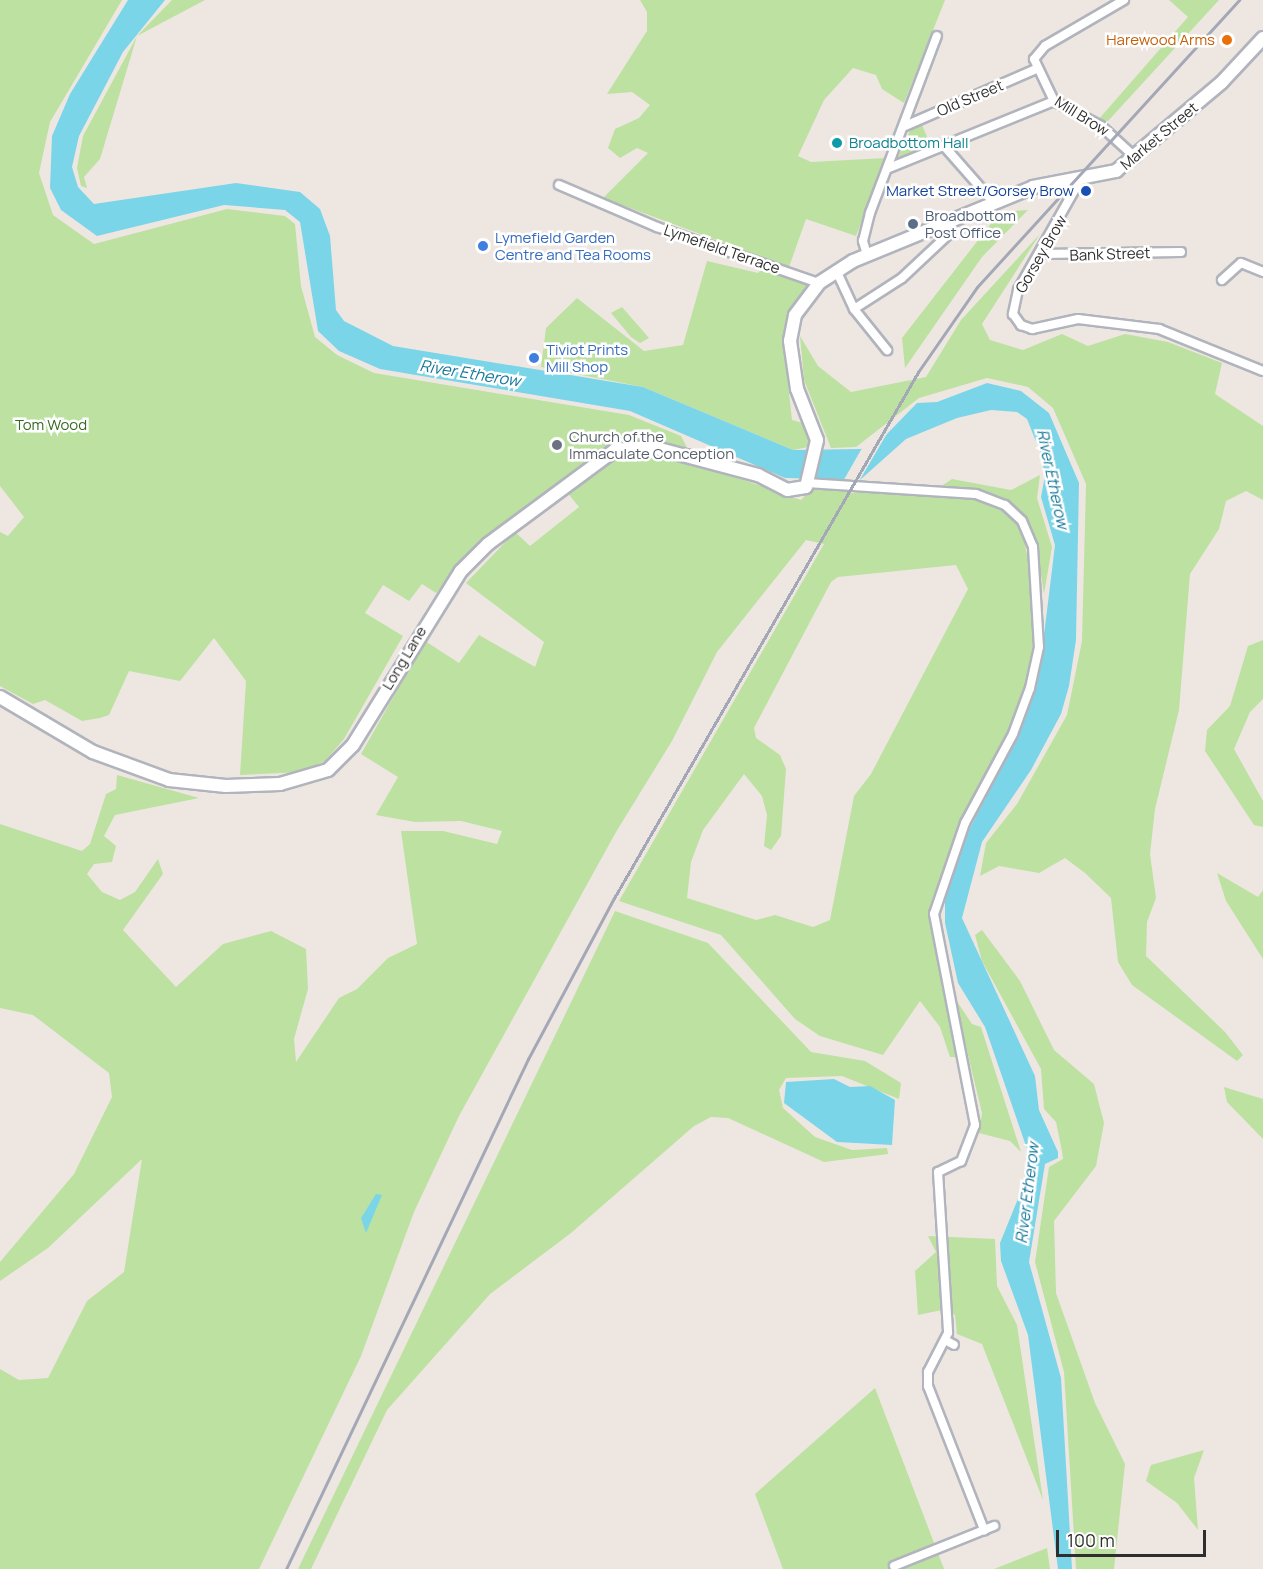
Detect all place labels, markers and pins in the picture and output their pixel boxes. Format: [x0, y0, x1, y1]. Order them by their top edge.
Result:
place label: Harewood Arms [1106, 31, 1215, 49]
marker: Harewood Arms [1220, 33, 1234, 47]
place label: Broadbottom Hall [849, 134, 969, 152]
marker: Broadbottom Hall [830, 136, 844, 150]
place label: Market Street/Gorsey Brow [886, 182, 1074, 200]
marker: Market Street/Gorsey Brow [1079, 184, 1093, 198]
place label: Broadbottom Post Office [925, 206, 1016, 241]
marker: Broadbottom Post Office [906, 217, 920, 231]
place label: Lymefield Garden Centre and Tea Rooms [495, 228, 651, 263]
marker: Lymefield Garden Centre and Tea Rooms [476, 239, 490, 253]
place label: Tiviot Prints Mill Shop [546, 340, 628, 375]
marker: Tiviot Prints Mill Shop [527, 351, 541, 365]
place label: Church of the Immaculate Conception [569, 427, 734, 462]
marker: Church of the Immaculate Conception [550, 438, 564, 452]

